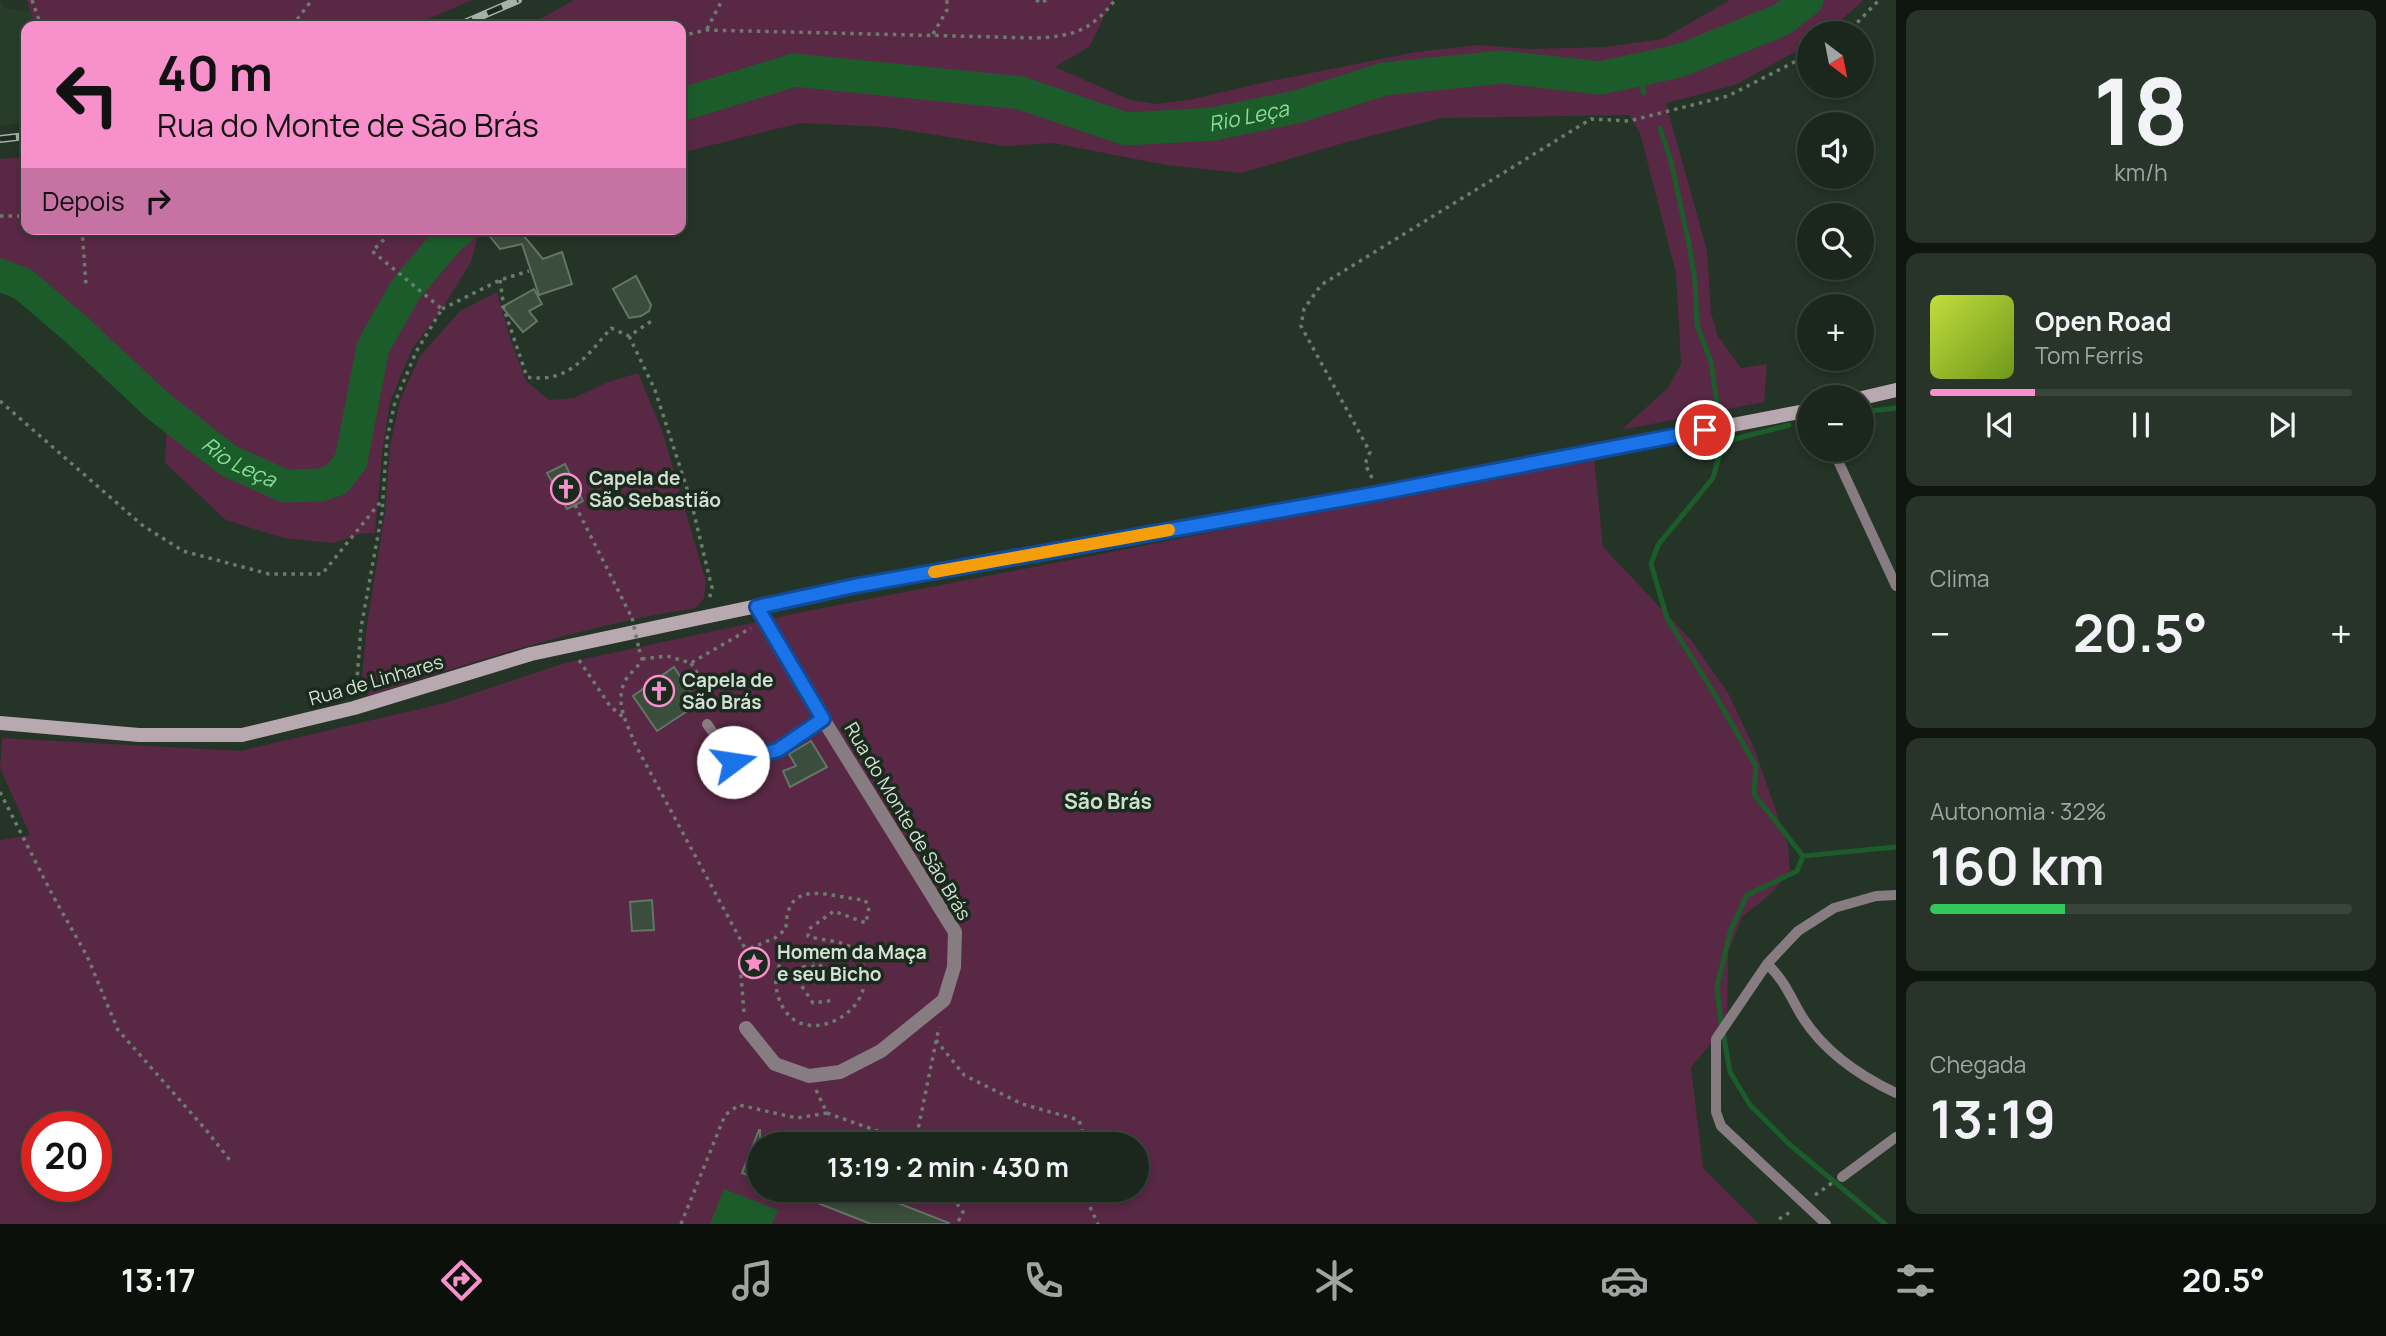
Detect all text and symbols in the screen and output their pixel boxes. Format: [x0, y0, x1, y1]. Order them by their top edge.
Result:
north arrow [1797, 21, 1874, 98]
map controls [1797, 21, 1874, 462]
text: 40 m [157, 39, 273, 106]
text: 18 [2093, 48, 2189, 172]
icon: left [42, 49, 133, 140]
water label: Rio Leça [1206, 94, 1292, 138]
text: Rua do Monte de São Brás [157, 103, 539, 147]
button: sound [1797, 112, 1874, 189]
text: km/h [2114, 156, 2168, 188]
icon: right [139, 182, 177, 220]
text: Depois [42, 183, 125, 219]
button: search [1797, 203, 1874, 280]
button: + [1797, 294, 1874, 371]
text: Open Road [2035, 303, 2171, 339]
text: Tom Ferris [2035, 339, 2143, 371]
button: − [1797, 385, 1874, 462]
pin [1675, 400, 1735, 460]
icon: previous [1981, 406, 2019, 444]
icon: pause [2122, 406, 2160, 444]
icon: next [2263, 406, 2301, 444]
icon: arrive [1686, 411, 1724, 449]
water label: Rio Leça [197, 430, 282, 494]
place label: Capela de São Sebastião [589, 465, 721, 513]
church icon: Capela de São Sebastião [549, 472, 583, 506]
text: Clima [1930, 562, 1989, 594]
text: 20.5° [2073, 597, 2208, 668]
text: − [1930, 607, 1951, 659]
text: + [2330, 607, 2352, 659]
street label: Rua de Linhares [306, 648, 446, 712]
place label: Capela de São Brás [682, 667, 773, 715]
church icon: Capela de São Brás [642, 674, 676, 708]
street label: Rua do Monte de São Brás [838, 717, 978, 925]
position arrow [696, 725, 770, 799]
district label: São Brás [1064, 787, 1152, 815]
text: Autonomia · 32% [1930, 795, 2106, 827]
text: 160 km [1930, 830, 2104, 901]
place label: Homem da Maça e seu Bicho [777, 939, 927, 987]
place icon: Homem da Maça e seu Bicho [737, 946, 771, 980]
text: Chegada [1930, 1048, 2026, 1080]
text: 13:19 [1930, 1083, 2056, 1154]
speed limit sign: 20 [21, 1111, 112, 1202]
text: 13:19 · 2 min · 430 m [827, 1149, 1069, 1185]
icon: directions [437, 1256, 486, 1305]
icon: music [728, 1256, 777, 1305]
icon: phone [1019, 1256, 1068, 1305]
icon: climate [1310, 1256, 1359, 1305]
icon: car [1600, 1256, 1649, 1305]
icon: filters [1891, 1256, 1940, 1305]
text: 13:17 [121, 1258, 196, 1302]
text: 20.5° [2182, 1258, 2265, 1302]

